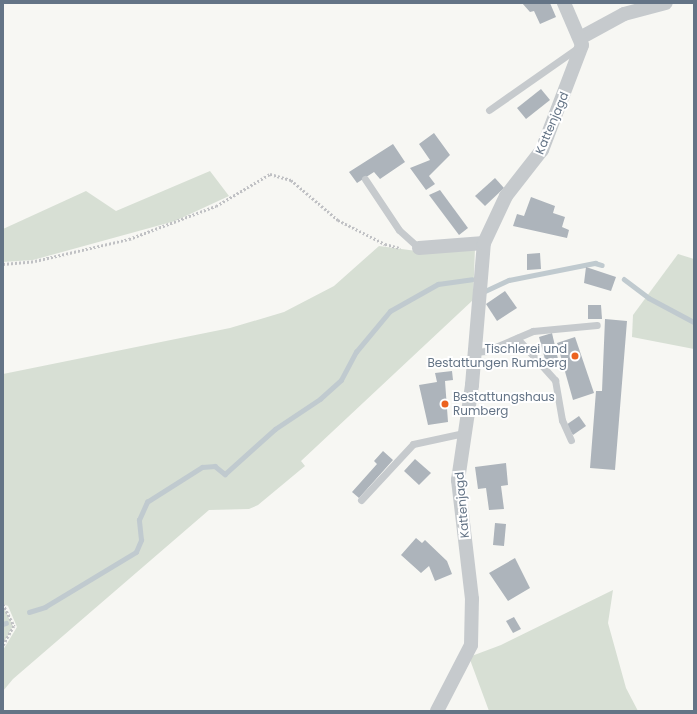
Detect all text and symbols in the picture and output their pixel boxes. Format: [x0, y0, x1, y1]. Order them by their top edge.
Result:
street label: Kattenjagd [532, 90, 572, 156]
place label: Tischlerei und Bestattungen Rumberg [427, 342, 567, 370]
marker: Tischlerei und Bestattungen Rumberg [570, 351, 580, 361]
place label: Bestattungshaus Rumberg [453, 390, 555, 418]
marker: Bestattungshaus Rumberg [440, 399, 450, 409]
street label: Kattenjagd [452, 471, 472, 539]

